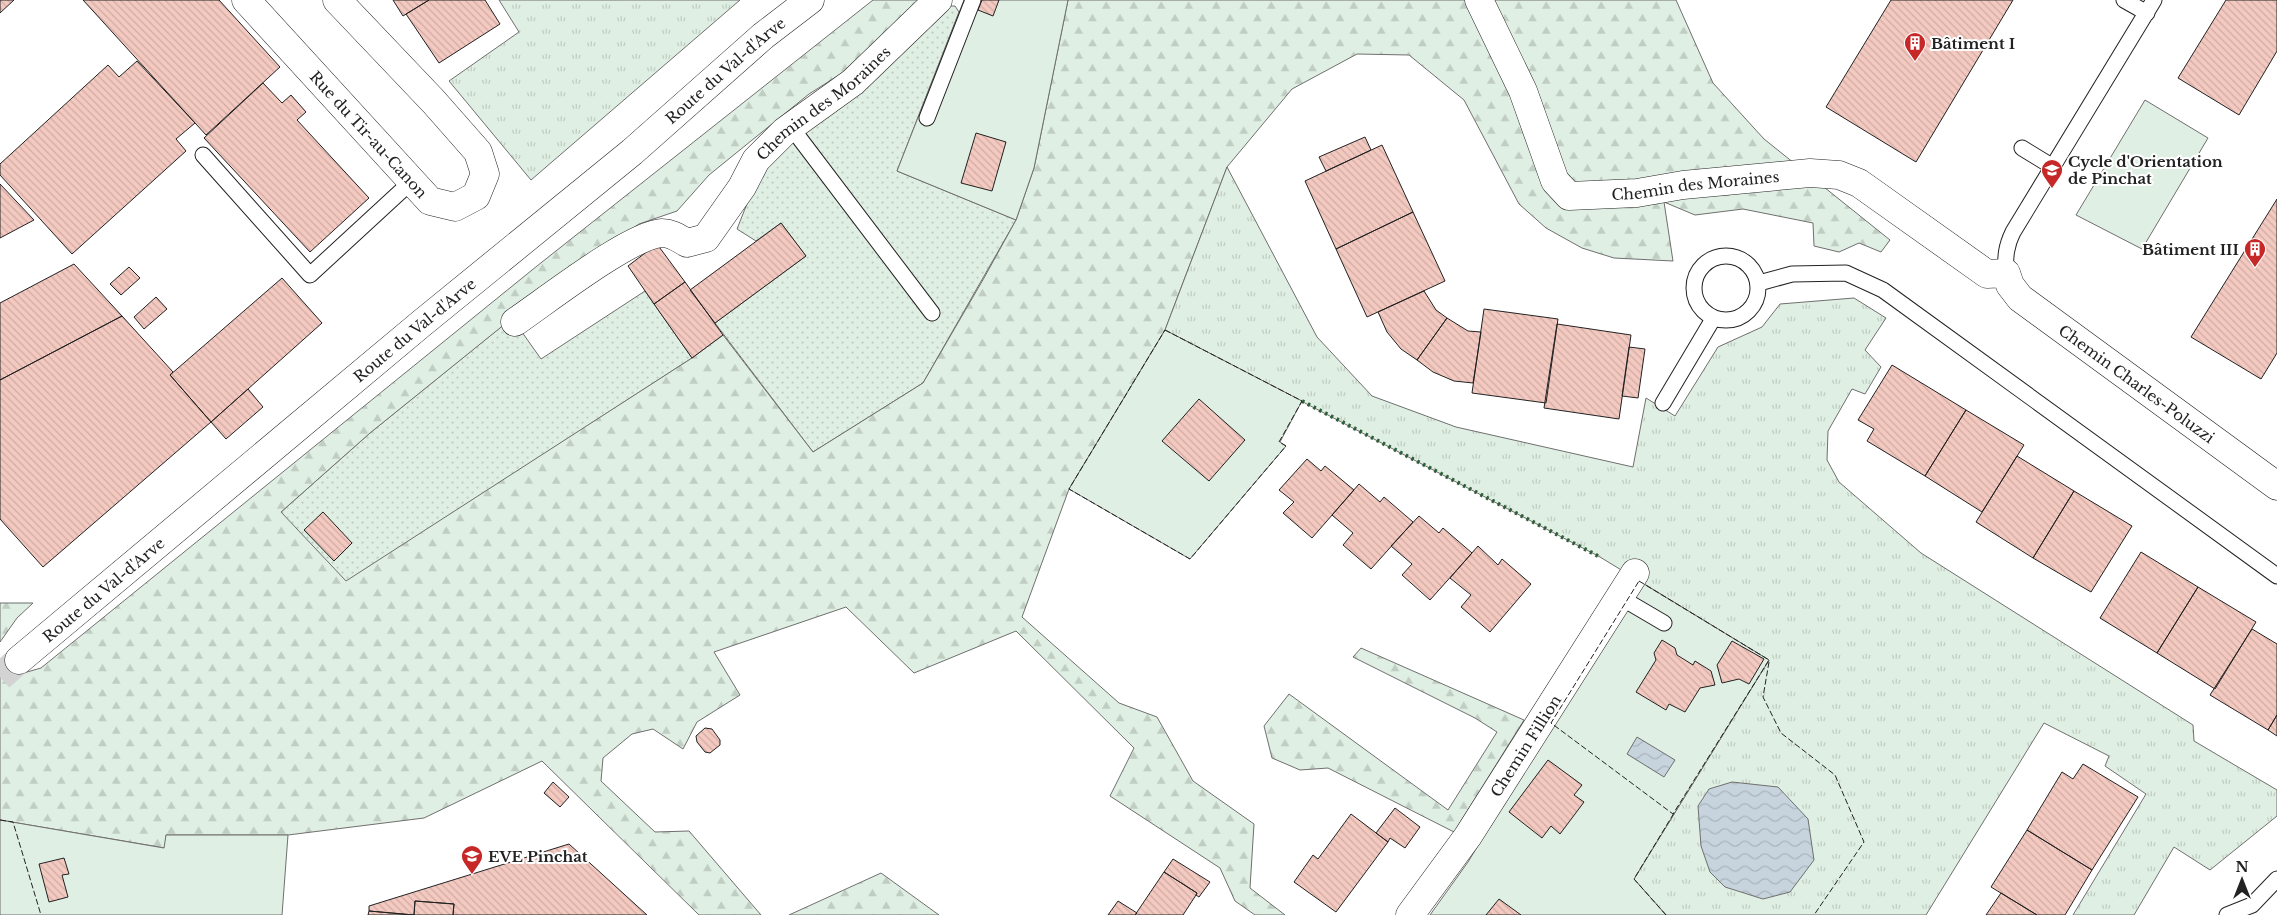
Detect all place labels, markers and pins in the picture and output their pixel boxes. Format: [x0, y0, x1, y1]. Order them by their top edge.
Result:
building icon: Bâtiment I [1903, 31, 1927, 62]
place label: Bâtiment I [1931, 34, 2015, 53]
place label: Cycle d'Orientation de Pinchat [2068, 152, 2223, 188]
school or university icon: Cycle d'Orientation de Pinchat [2040, 158, 2064, 189]
building icon: Bâtiment III [2243, 237, 2267, 268]
place label: Bâtiment III [2142, 240, 2239, 259]
school or university icon: EVE Pinchat [460, 844, 484, 875]
place label: EVE Pinchat [488, 847, 588, 866]

